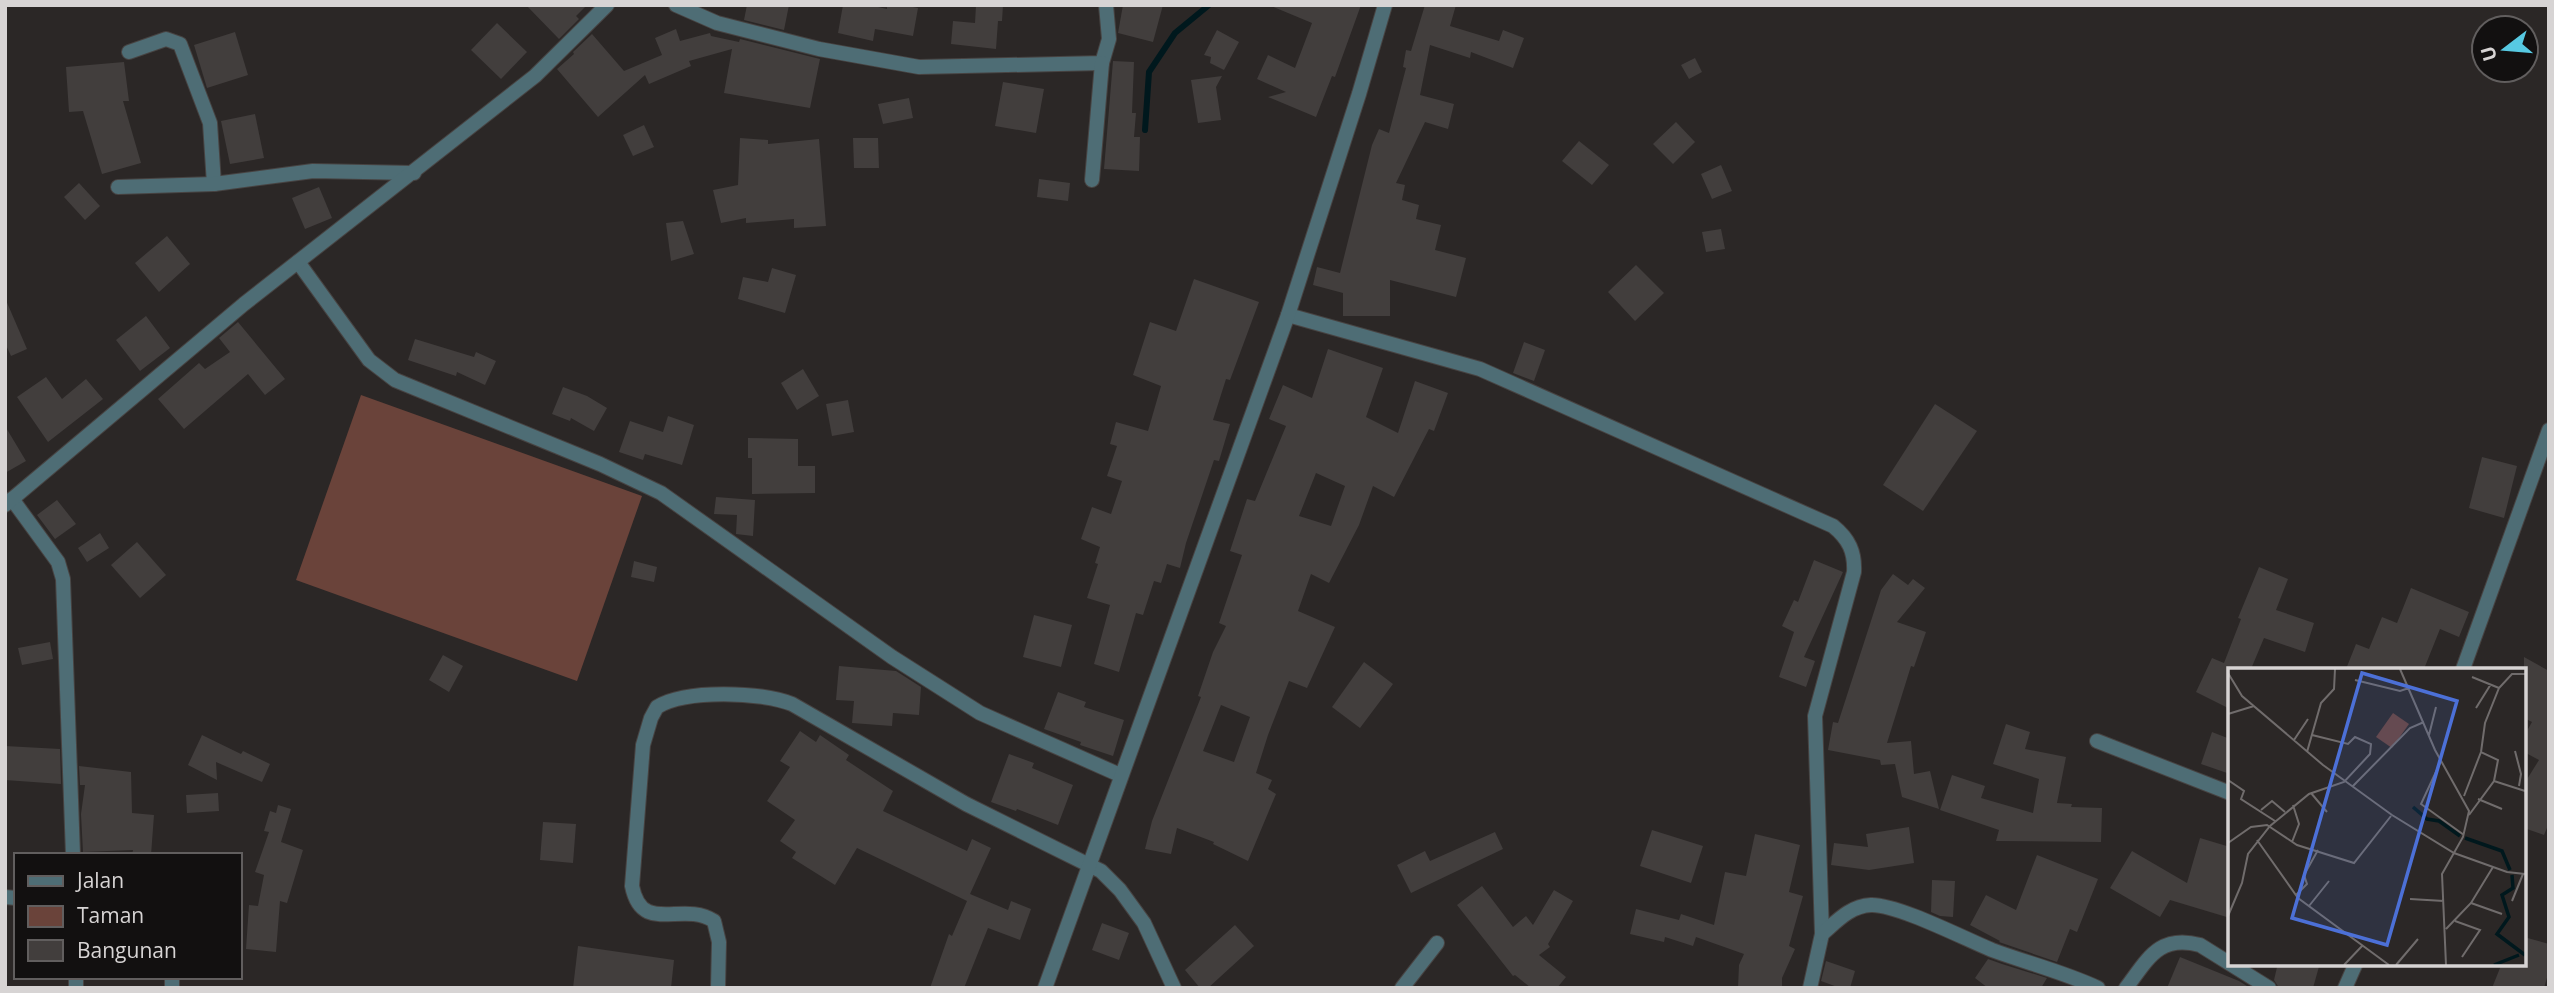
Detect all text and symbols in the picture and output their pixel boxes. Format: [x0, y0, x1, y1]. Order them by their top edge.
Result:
north arrow [2470, 14, 2540, 84]
text: U [2474, 43, 2503, 64]
inset map [2228, 668, 2526, 965]
legend [14, 853, 242, 979]
text: Jalan [75, 866, 124, 894]
text: Taman [77, 901, 144, 929]
text: Bangunan [77, 936, 177, 964]

